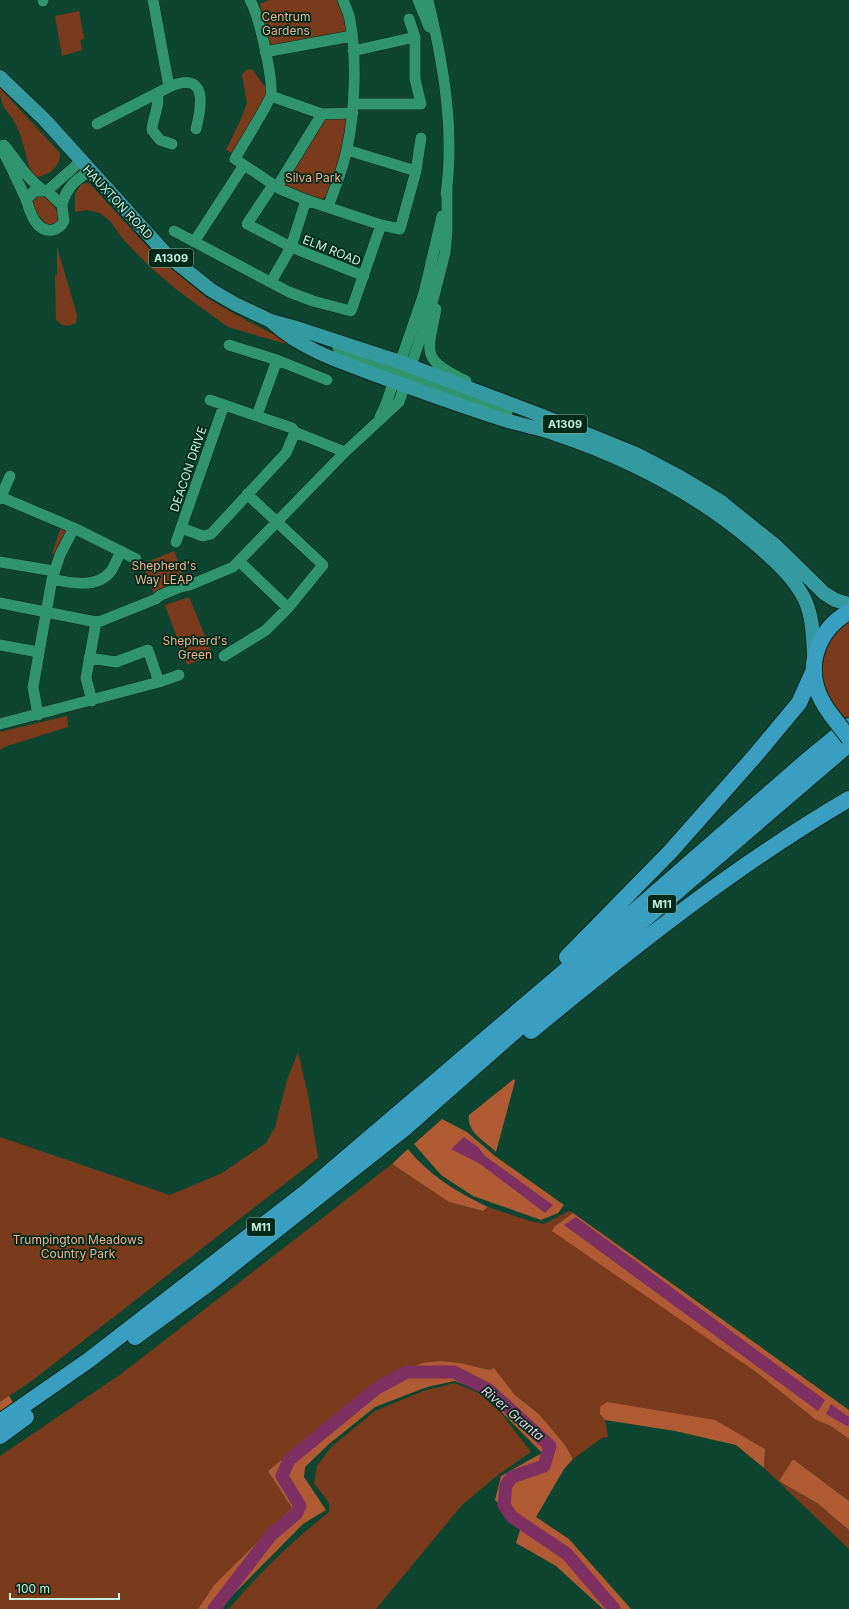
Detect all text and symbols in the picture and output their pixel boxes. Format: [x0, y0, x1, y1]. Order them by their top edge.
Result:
park label: Centrum Gardens [262, 9, 310, 38]
street label: HAUXTON ROAD [80, 162, 156, 242]
park label: Silva Park [285, 170, 341, 185]
street label: ELM ROAD [301, 232, 363, 268]
road number: A1309 [149, 249, 193, 267]
road number: A1309 [543, 415, 587, 433]
street label: DEACON DRIVE [166, 424, 210, 514]
park label: Shepherd's Way LEAP [132, 558, 196, 587]
park label: Shepherd's Green [163, 633, 227, 662]
road number: M11 [648, 895, 676, 913]
road number: M11 [247, 1218, 275, 1236]
park label: Trumpington Meadows Country Park [13, 1232, 143, 1261]
water label: River Granta [478, 1382, 548, 1444]
scale bar [10, 1575, 119, 1601]
text: 100 m [16, 1581, 50, 1596]

